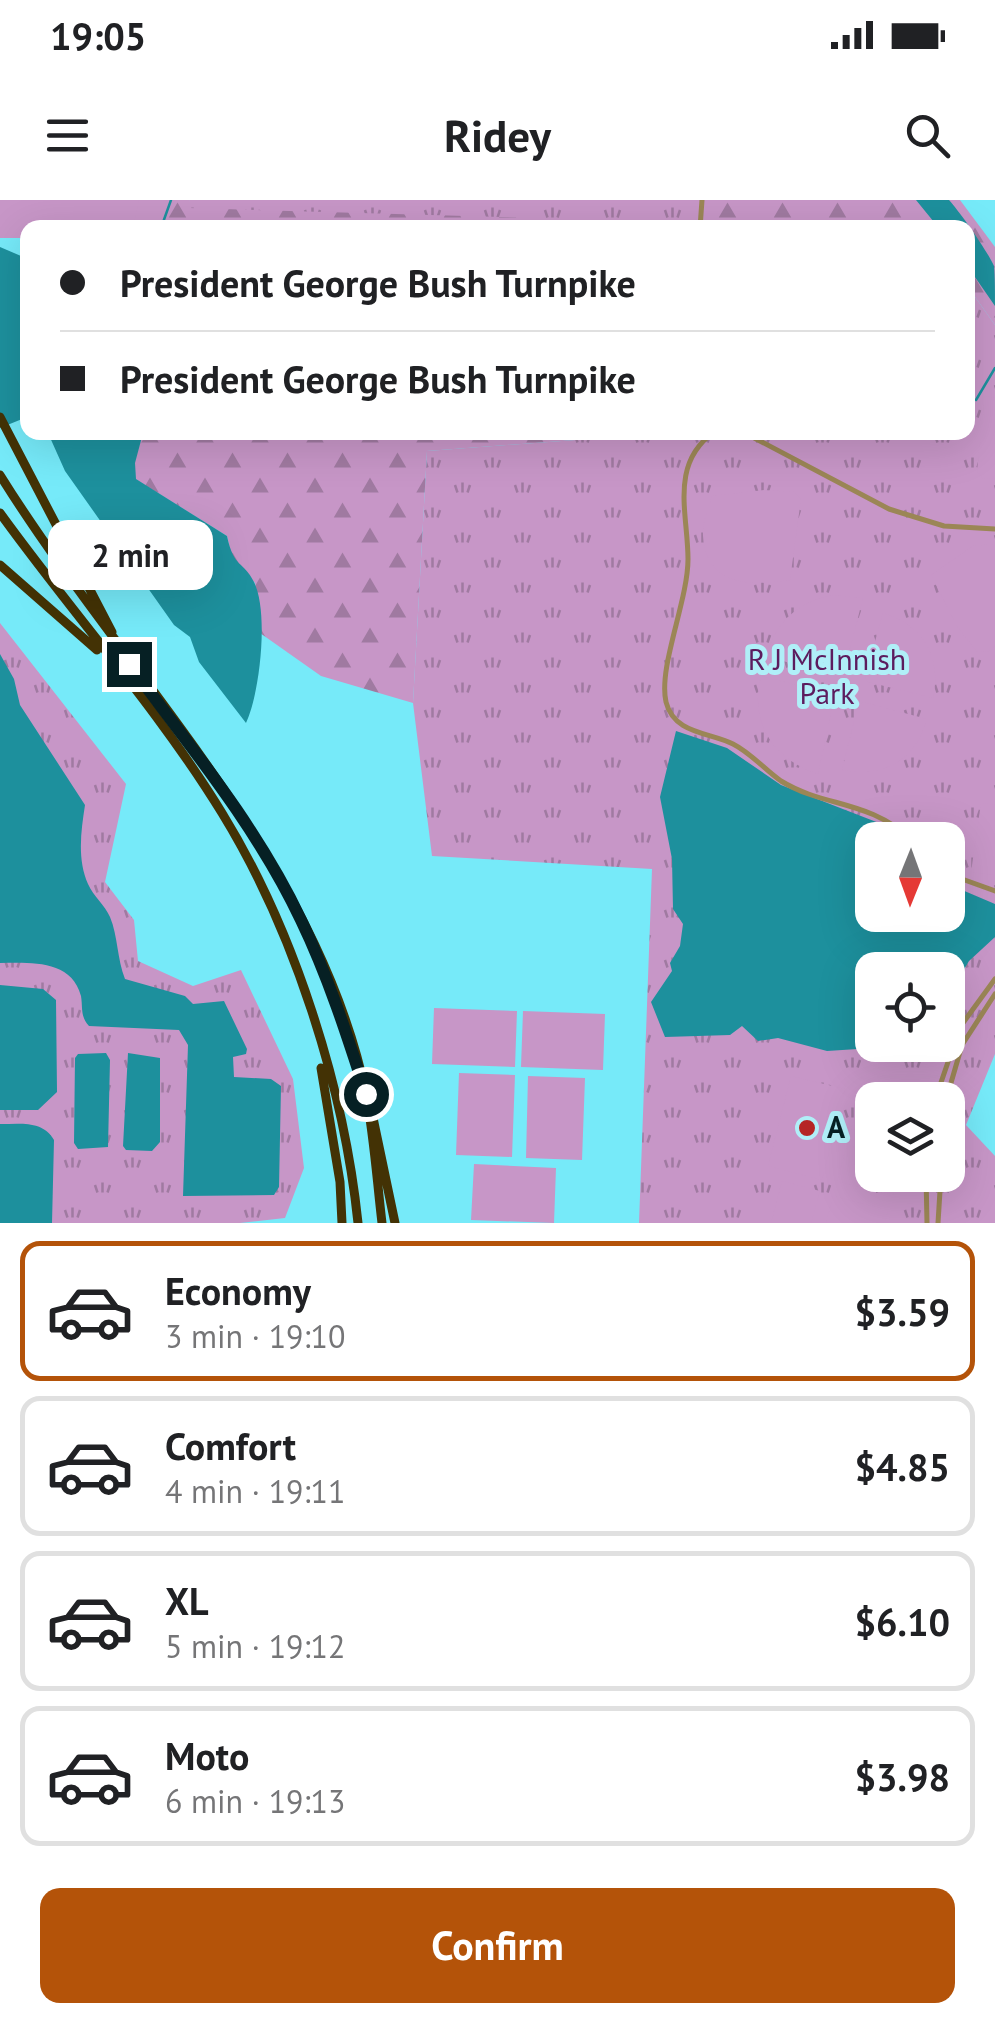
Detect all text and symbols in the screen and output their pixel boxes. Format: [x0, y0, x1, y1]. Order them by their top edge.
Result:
text: 19:05 [50, 11, 146, 60]
text: Ridey [444, 106, 551, 164]
icon: menu [40, 108, 95, 163]
icon: search [900, 108, 955, 163]
text: President George Bush Turnpike [120, 258, 636, 307]
text: President George Bush Turnpike [120, 354, 636, 403]
callout: 2 min [46, 519, 212, 589]
text: 2 min [91, 534, 170, 576]
park label: R J McInnish Park [748, 639, 906, 712]
route end [107, 642, 152, 687]
north arrow [855, 822, 965, 932]
map controls [855, 822, 965, 1192]
button: locate [855, 952, 965, 1062]
route start [344, 1072, 389, 1117]
button: layers [855, 1082, 965, 1192]
place label: A [827, 1107, 846, 1146]
marker: A [796, 1117, 818, 1139]
icon: car [45, 1266, 135, 1356]
text: Economy [165, 1266, 311, 1315]
text: $3.59 [854, 1287, 950, 1336]
text: 3 min · 19:10 [165, 1315, 345, 1357]
icon: car [45, 1421, 135, 1511]
text: Comfort [165, 1421, 296, 1470]
text: $4.85 [854, 1442, 950, 1491]
text: 4 min · 19:11 [165, 1470, 345, 1512]
icon: car [45, 1576, 135, 1666]
text: XL [165, 1576, 209, 1625]
text: $6.10 [854, 1597, 950, 1646]
text: 5 min · 19:12 [165, 1625, 345, 1667]
icon: car [45, 1731, 135, 1821]
text: Moto [165, 1731, 249, 1780]
text: $3.98 [854, 1752, 950, 1801]
text: 6 min · 19:13 [165, 1780, 345, 1822]
button: Confirm [40, 1888, 955, 2003]

